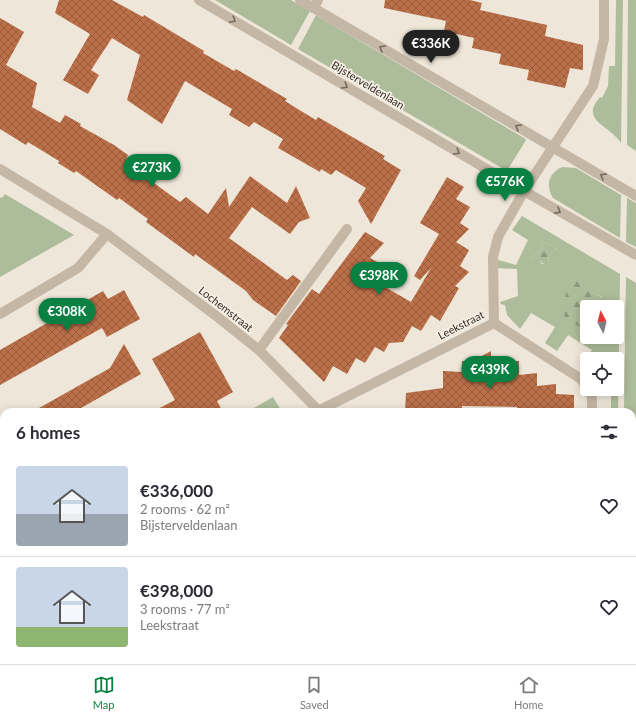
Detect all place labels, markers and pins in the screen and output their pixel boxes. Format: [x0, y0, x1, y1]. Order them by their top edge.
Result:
pin: €336K [403, 30, 459, 64]
pin: €273K [124, 154, 180, 188]
pin: €576K [477, 168, 533, 202]
pin: €398K [351, 262, 407, 296]
pin: €308K [39, 298, 95, 332]
pin: €439K [462, 356, 518, 390]

